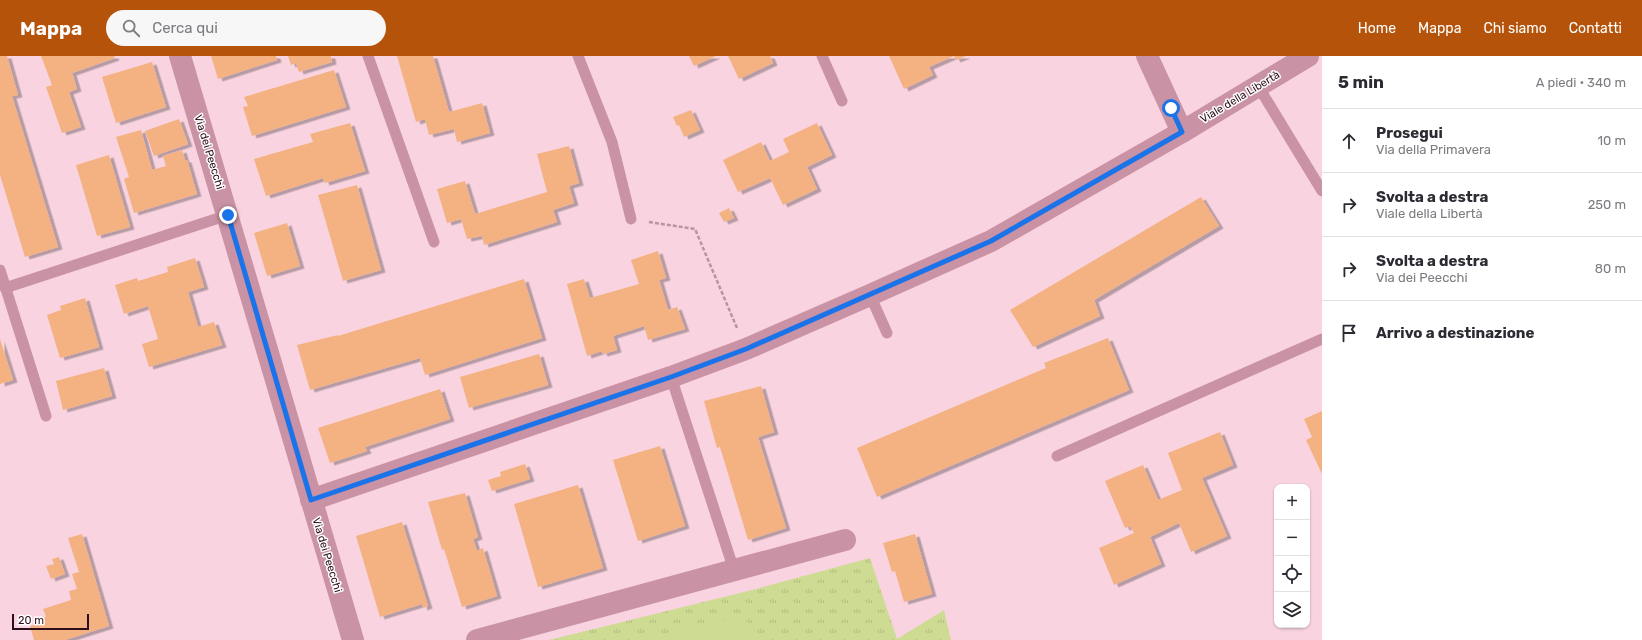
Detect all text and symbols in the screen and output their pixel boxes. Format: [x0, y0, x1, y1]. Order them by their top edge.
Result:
search box [106, 10, 386, 46]
text: Mappa [20, 17, 82, 40]
icon: search [120, 17, 142, 39]
text: Cerca qui [152, 19, 218, 37]
text: Home [1358, 20, 1396, 37]
text: Mappa [1418, 20, 1461, 37]
text: Chi siamo [1483, 20, 1547, 37]
text: Contatti [1569, 20, 1622, 37]
street label: Viale della Libertà [1198, 68, 1282, 126]
text: 5 min [1338, 72, 1384, 92]
text: A piedi · 340 m [1536, 75, 1626, 90]
route start [1162, 99, 1180, 117]
street label: Via dei Peecchi [191, 113, 227, 191]
text: Prosegui [1376, 124, 1443, 142]
icon: ahead [1338, 130, 1360, 152]
text: 10 m [1597, 133, 1626, 148]
text: Via della Primavera [1376, 142, 1491, 157]
text: Svolta a destra [1376, 188, 1488, 206]
icon: right [1338, 194, 1360, 216]
text: 250 m [1588, 197, 1626, 212]
route end [219, 206, 237, 224]
text: Viale della Libertà [1376, 206, 1483, 221]
text: Svolta a destra [1376, 252, 1488, 270]
icon: right [1338, 258, 1360, 280]
text: 80 m [1595, 261, 1626, 276]
text: Via dei Peecchi [1376, 270, 1468, 285]
icon: arrive [1338, 322, 1360, 344]
text: Arrivo a destinazione [1376, 324, 1534, 342]
map controls [1274, 484, 1310, 628]
button: + [1274, 484, 1310, 520]
street label: Via dei Peecchi [309, 516, 345, 594]
button: − [1274, 520, 1310, 556]
button: locate [1274, 556, 1310, 592]
button: layers [1274, 592, 1310, 628]
scale bar [12, 612, 89, 631]
text: 20 m [18, 614, 44, 627]

